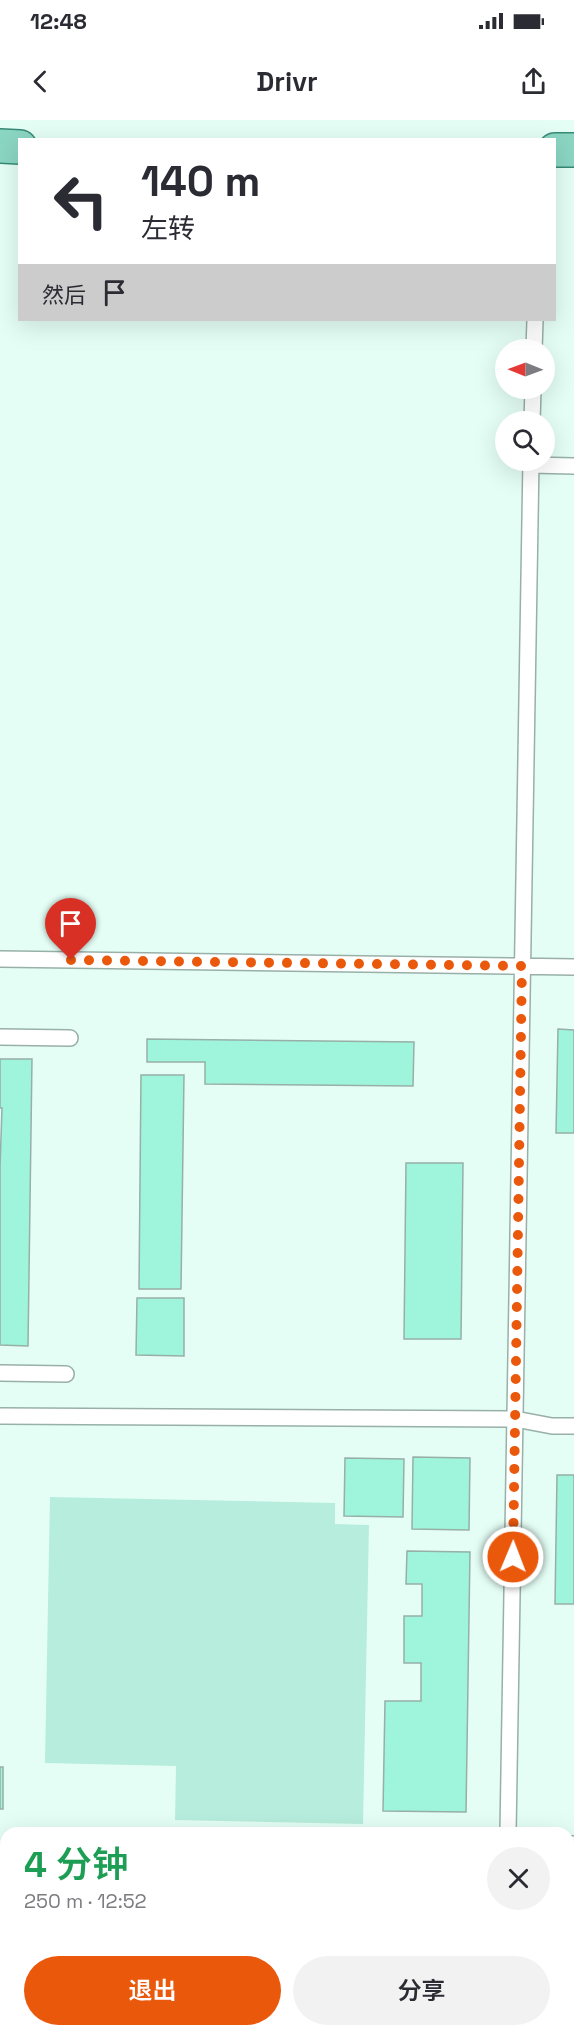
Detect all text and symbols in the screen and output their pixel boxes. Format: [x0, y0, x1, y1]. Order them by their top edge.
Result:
text: 12:48 [30, 7, 87, 35]
text: Drivr [256, 64, 318, 99]
icon: back [24, 65, 57, 98]
icon: share [517, 65, 550, 98]
text: 140 m [141, 155, 260, 208]
icon: left [42, 162, 120, 240]
text: 左转 [141, 211, 195, 246]
icon: arrive [98, 276, 131, 309]
text: 然后 [42, 281, 86, 309]
north arrow [495, 339, 555, 399]
map controls [495, 339, 555, 471]
button: search [495, 411, 555, 471]
pin [45, 898, 96, 960]
icon: arrive [54, 907, 87, 940]
position arrow [481, 1525, 545, 1589]
text: 4 分钟 [24, 1842, 128, 1888]
button: close [487, 1847, 550, 1910]
text: 250 m · 12:52 [24, 1888, 147, 1914]
button: 退出 [24, 1956, 281, 2025]
button: 分享 [293, 1956, 550, 2025]

